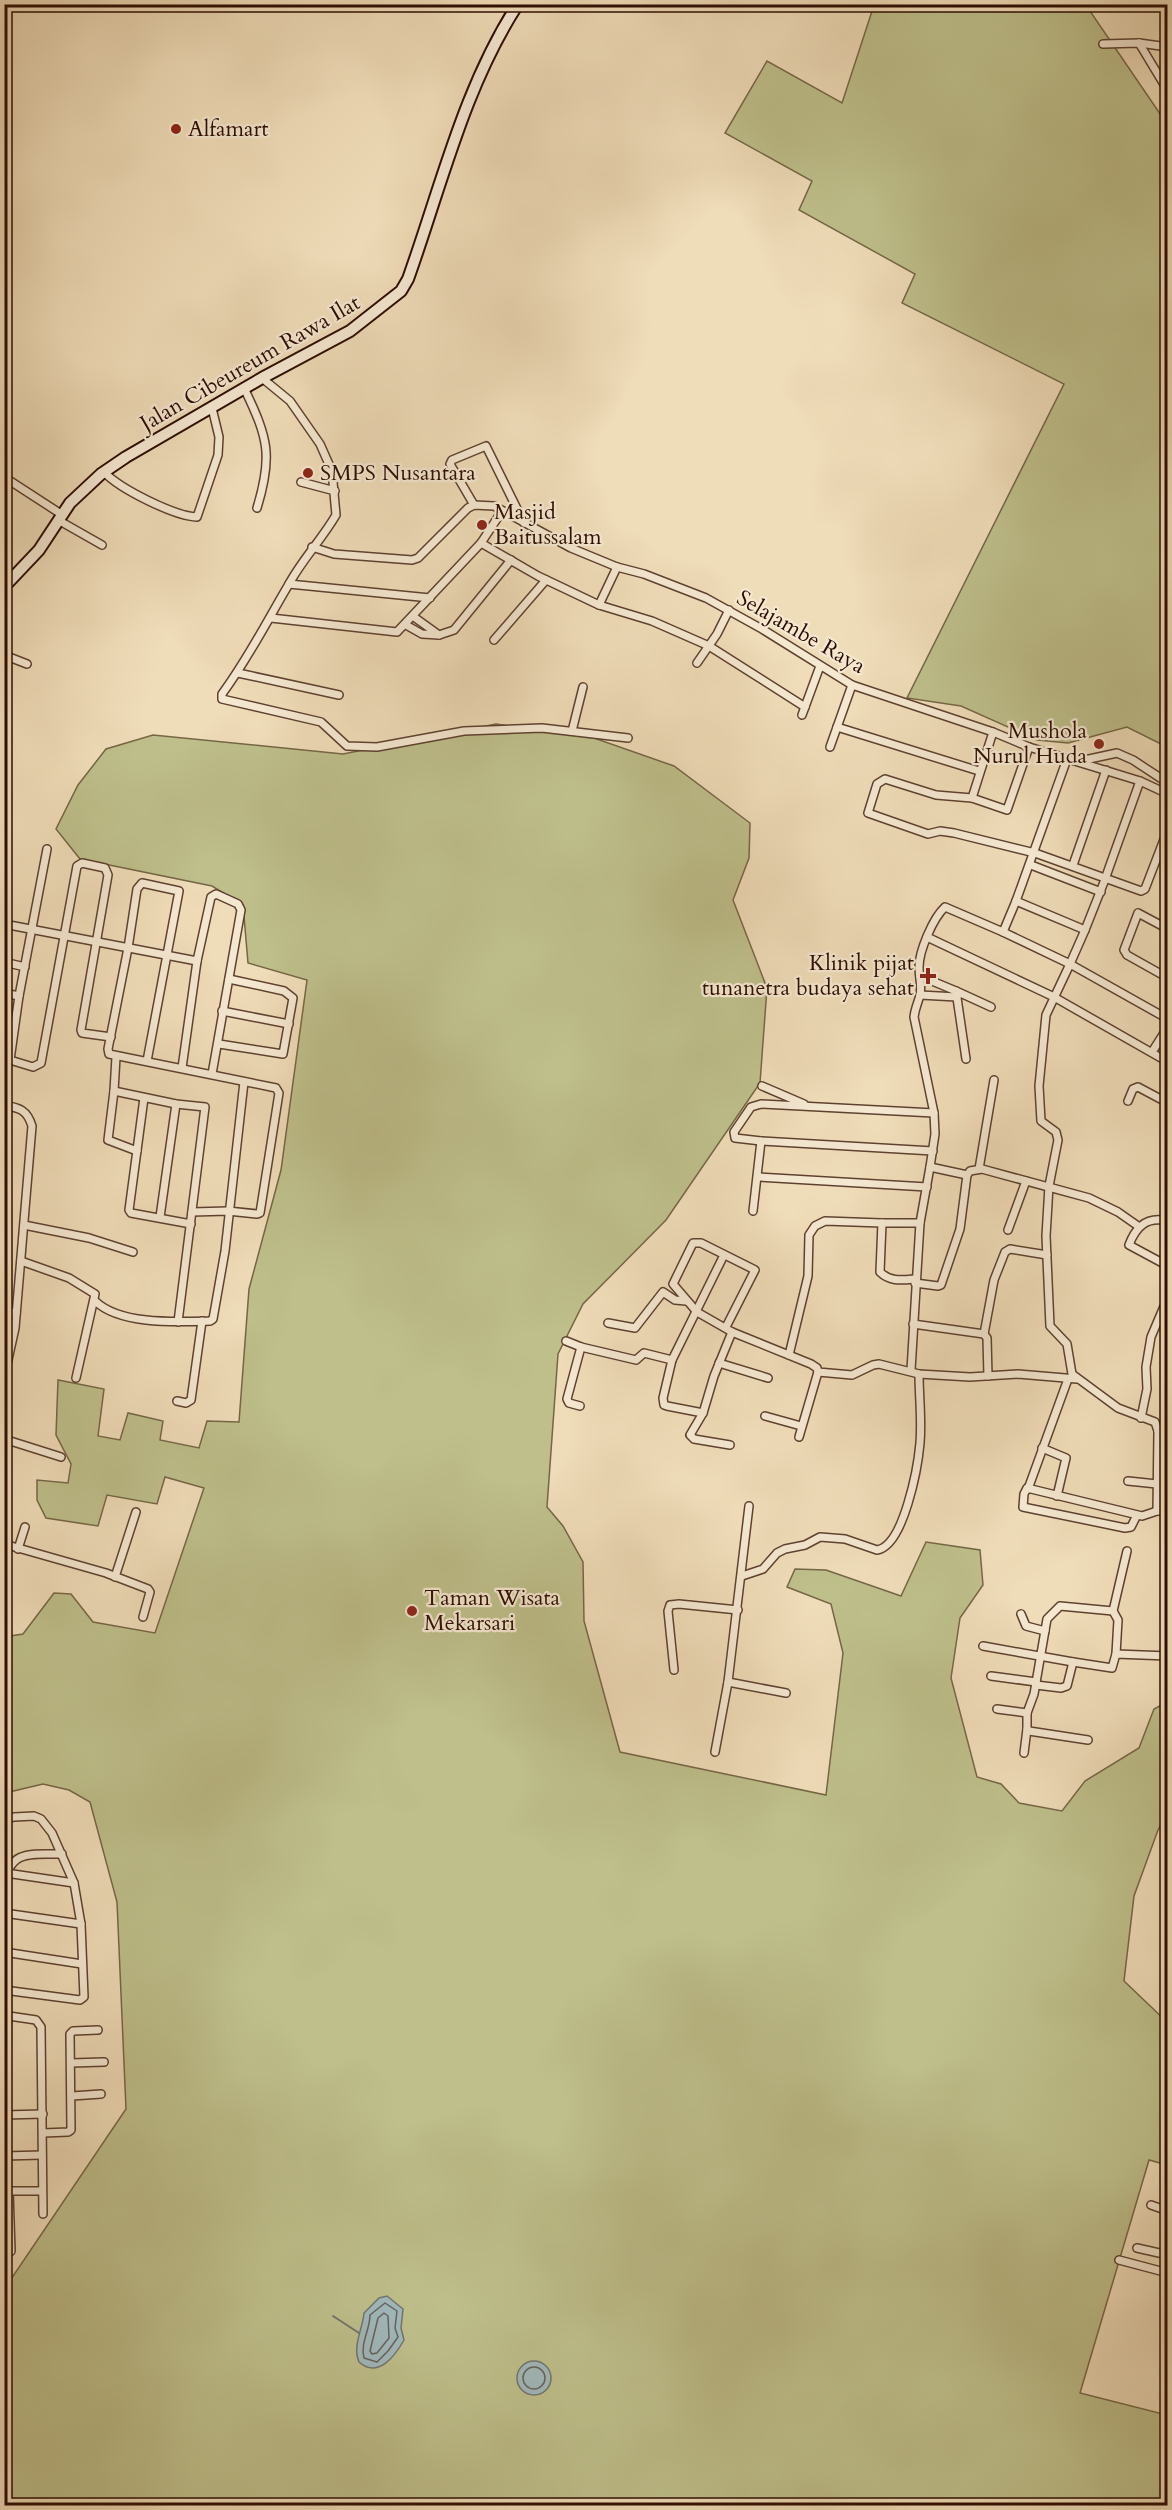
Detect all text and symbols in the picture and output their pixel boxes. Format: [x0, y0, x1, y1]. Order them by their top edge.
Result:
place label: Alfamart [188, 114, 269, 144]
marker: Alfamart [169, 122, 183, 136]
street label: Jalan Cibeureum Rawa Ilat [132, 288, 365, 440]
place label: SMPS Nusantara [320, 458, 476, 488]
marker: SMPS Nusantara [301, 466, 315, 480]
place label: Masjid Baitussalam [494, 497, 602, 552]
marker: Masjid Baitussalam [475, 518, 489, 532]
street label: Selajambe Raya [731, 583, 871, 681]
place label: Mushola Nurul Huda [973, 716, 1087, 771]
marker: Mushola Nurul Huda [1092, 737, 1106, 751]
place label: Klinik pijat tunanetra budaya sehat [702, 948, 914, 1003]
marker: Klinik pijat tunanetra budaya sehat [919, 967, 937, 985]
place label: Taman Wisata Mekarsari [424, 1583, 560, 1638]
marker: Taman Wisata Mekarsari [405, 1604, 419, 1618]

